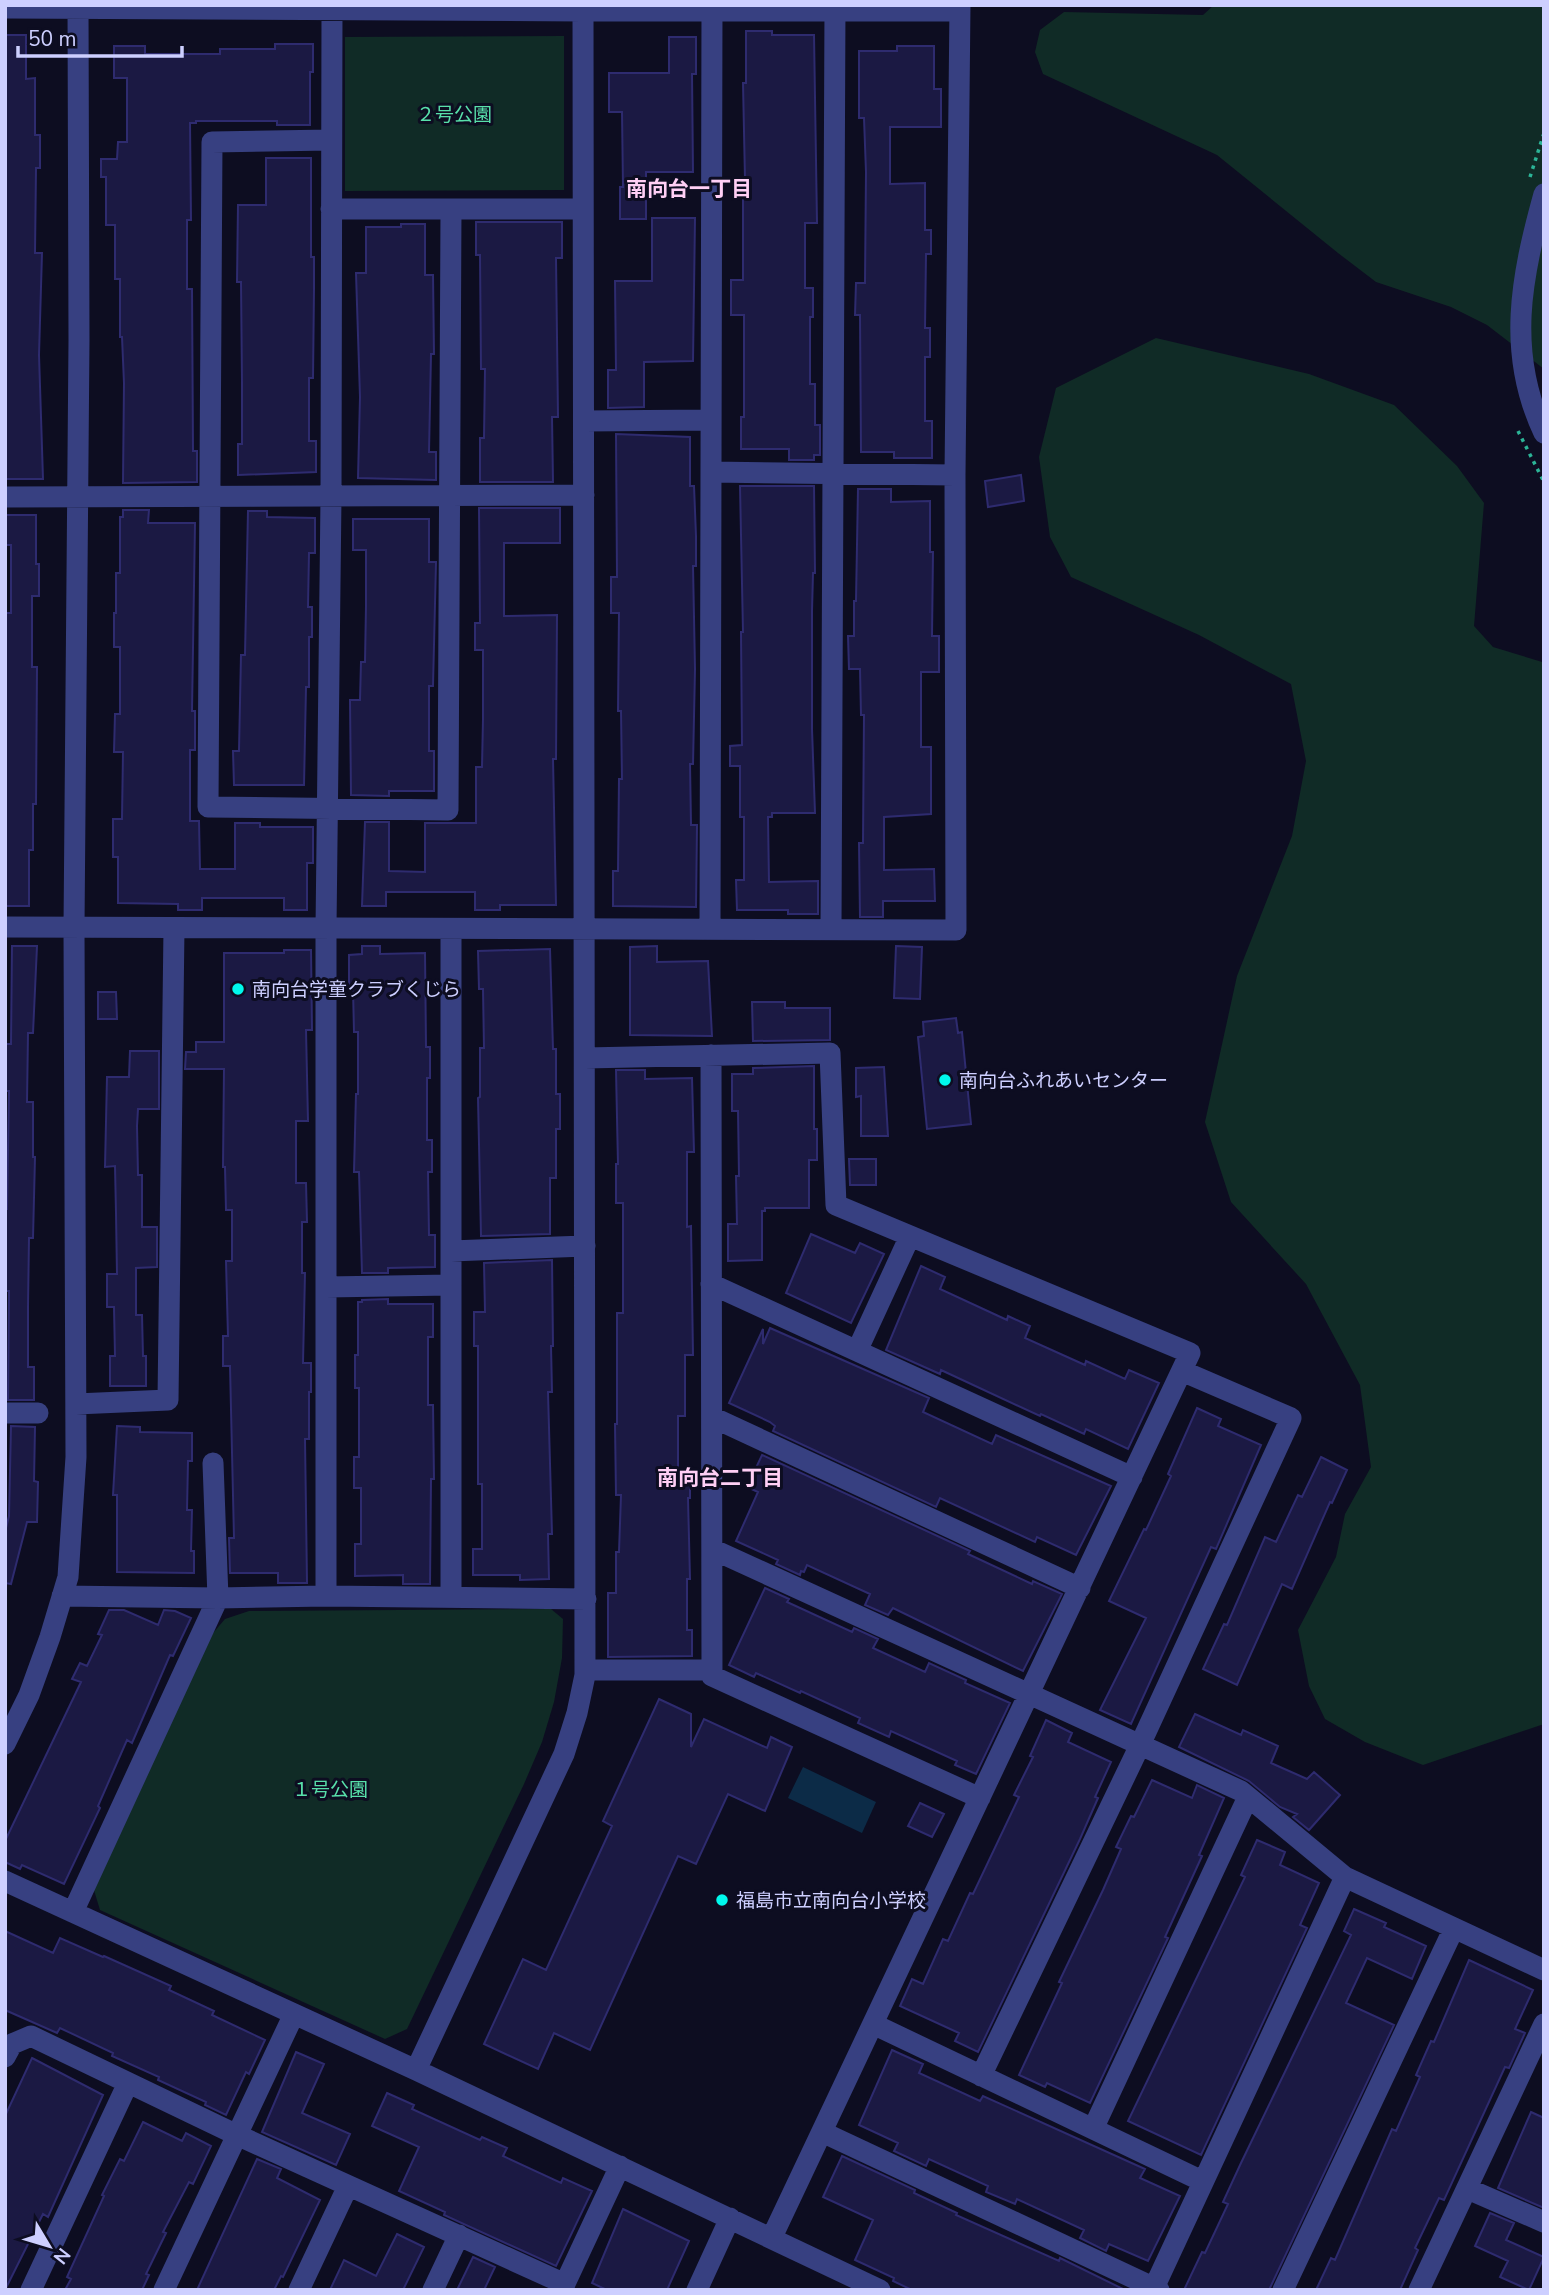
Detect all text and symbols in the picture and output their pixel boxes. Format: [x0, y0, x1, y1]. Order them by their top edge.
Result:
scale bar [18, 14, 182, 58]
text: 50 m [28, 25, 77, 53]
park label: ２号公園 [416, 102, 492, 128]
district label: 南向台一丁目 [626, 175, 752, 203]
place label: 南向台学童クラブくじら [252, 977, 461, 1003]
marker: 南向台学童クラブくじら [230, 981, 246, 997]
place label: 南向台ふれあいセンター [959, 1068, 1168, 1094]
marker: 南向台ふれあいセンター [937, 1072, 953, 1088]
district label: 南向台二丁目 [657, 1464, 783, 1492]
park label: １号公園 [292, 1777, 368, 1803]
place label: 福島市立南向台小学校 [736, 1888, 926, 1914]
marker: 福島市立南向台小学校 [714, 1892, 730, 1908]
north arrow [14, 2211, 84, 2281]
text: N [47, 2242, 76, 2269]

